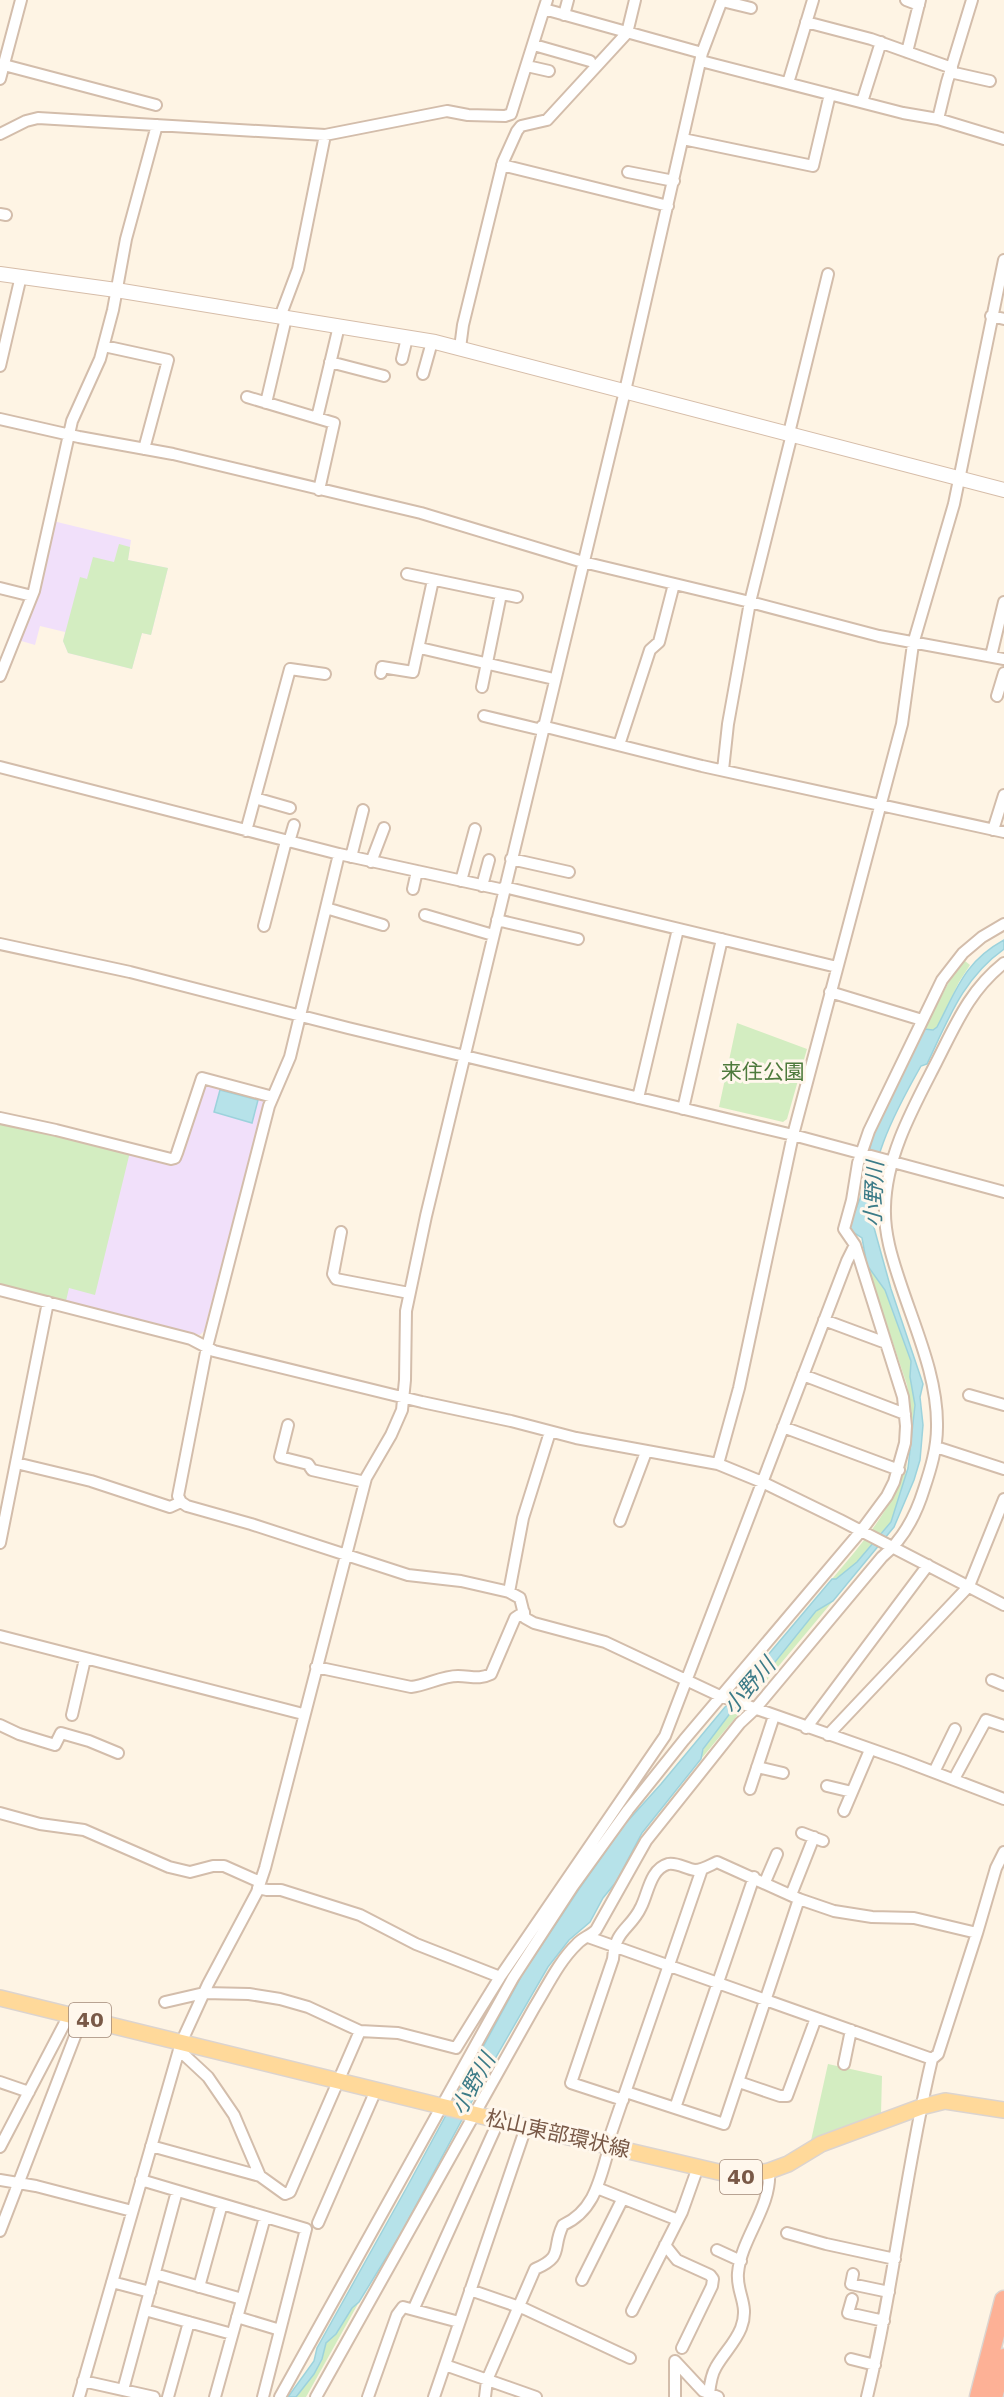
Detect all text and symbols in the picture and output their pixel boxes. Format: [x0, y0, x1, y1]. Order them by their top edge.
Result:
park label: 来住公園 [721, 1060, 805, 1084]
water label: 小野川 [860, 1159, 888, 1227]
water label: 小野川 [718, 1651, 781, 1719]
road number: 40 [69, 2003, 111, 2037]
water label: 小野川 [446, 2047, 501, 2119]
street label: 松山東部環状線 [484, 2106, 632, 2162]
road number: 40 [720, 2160, 762, 2194]

